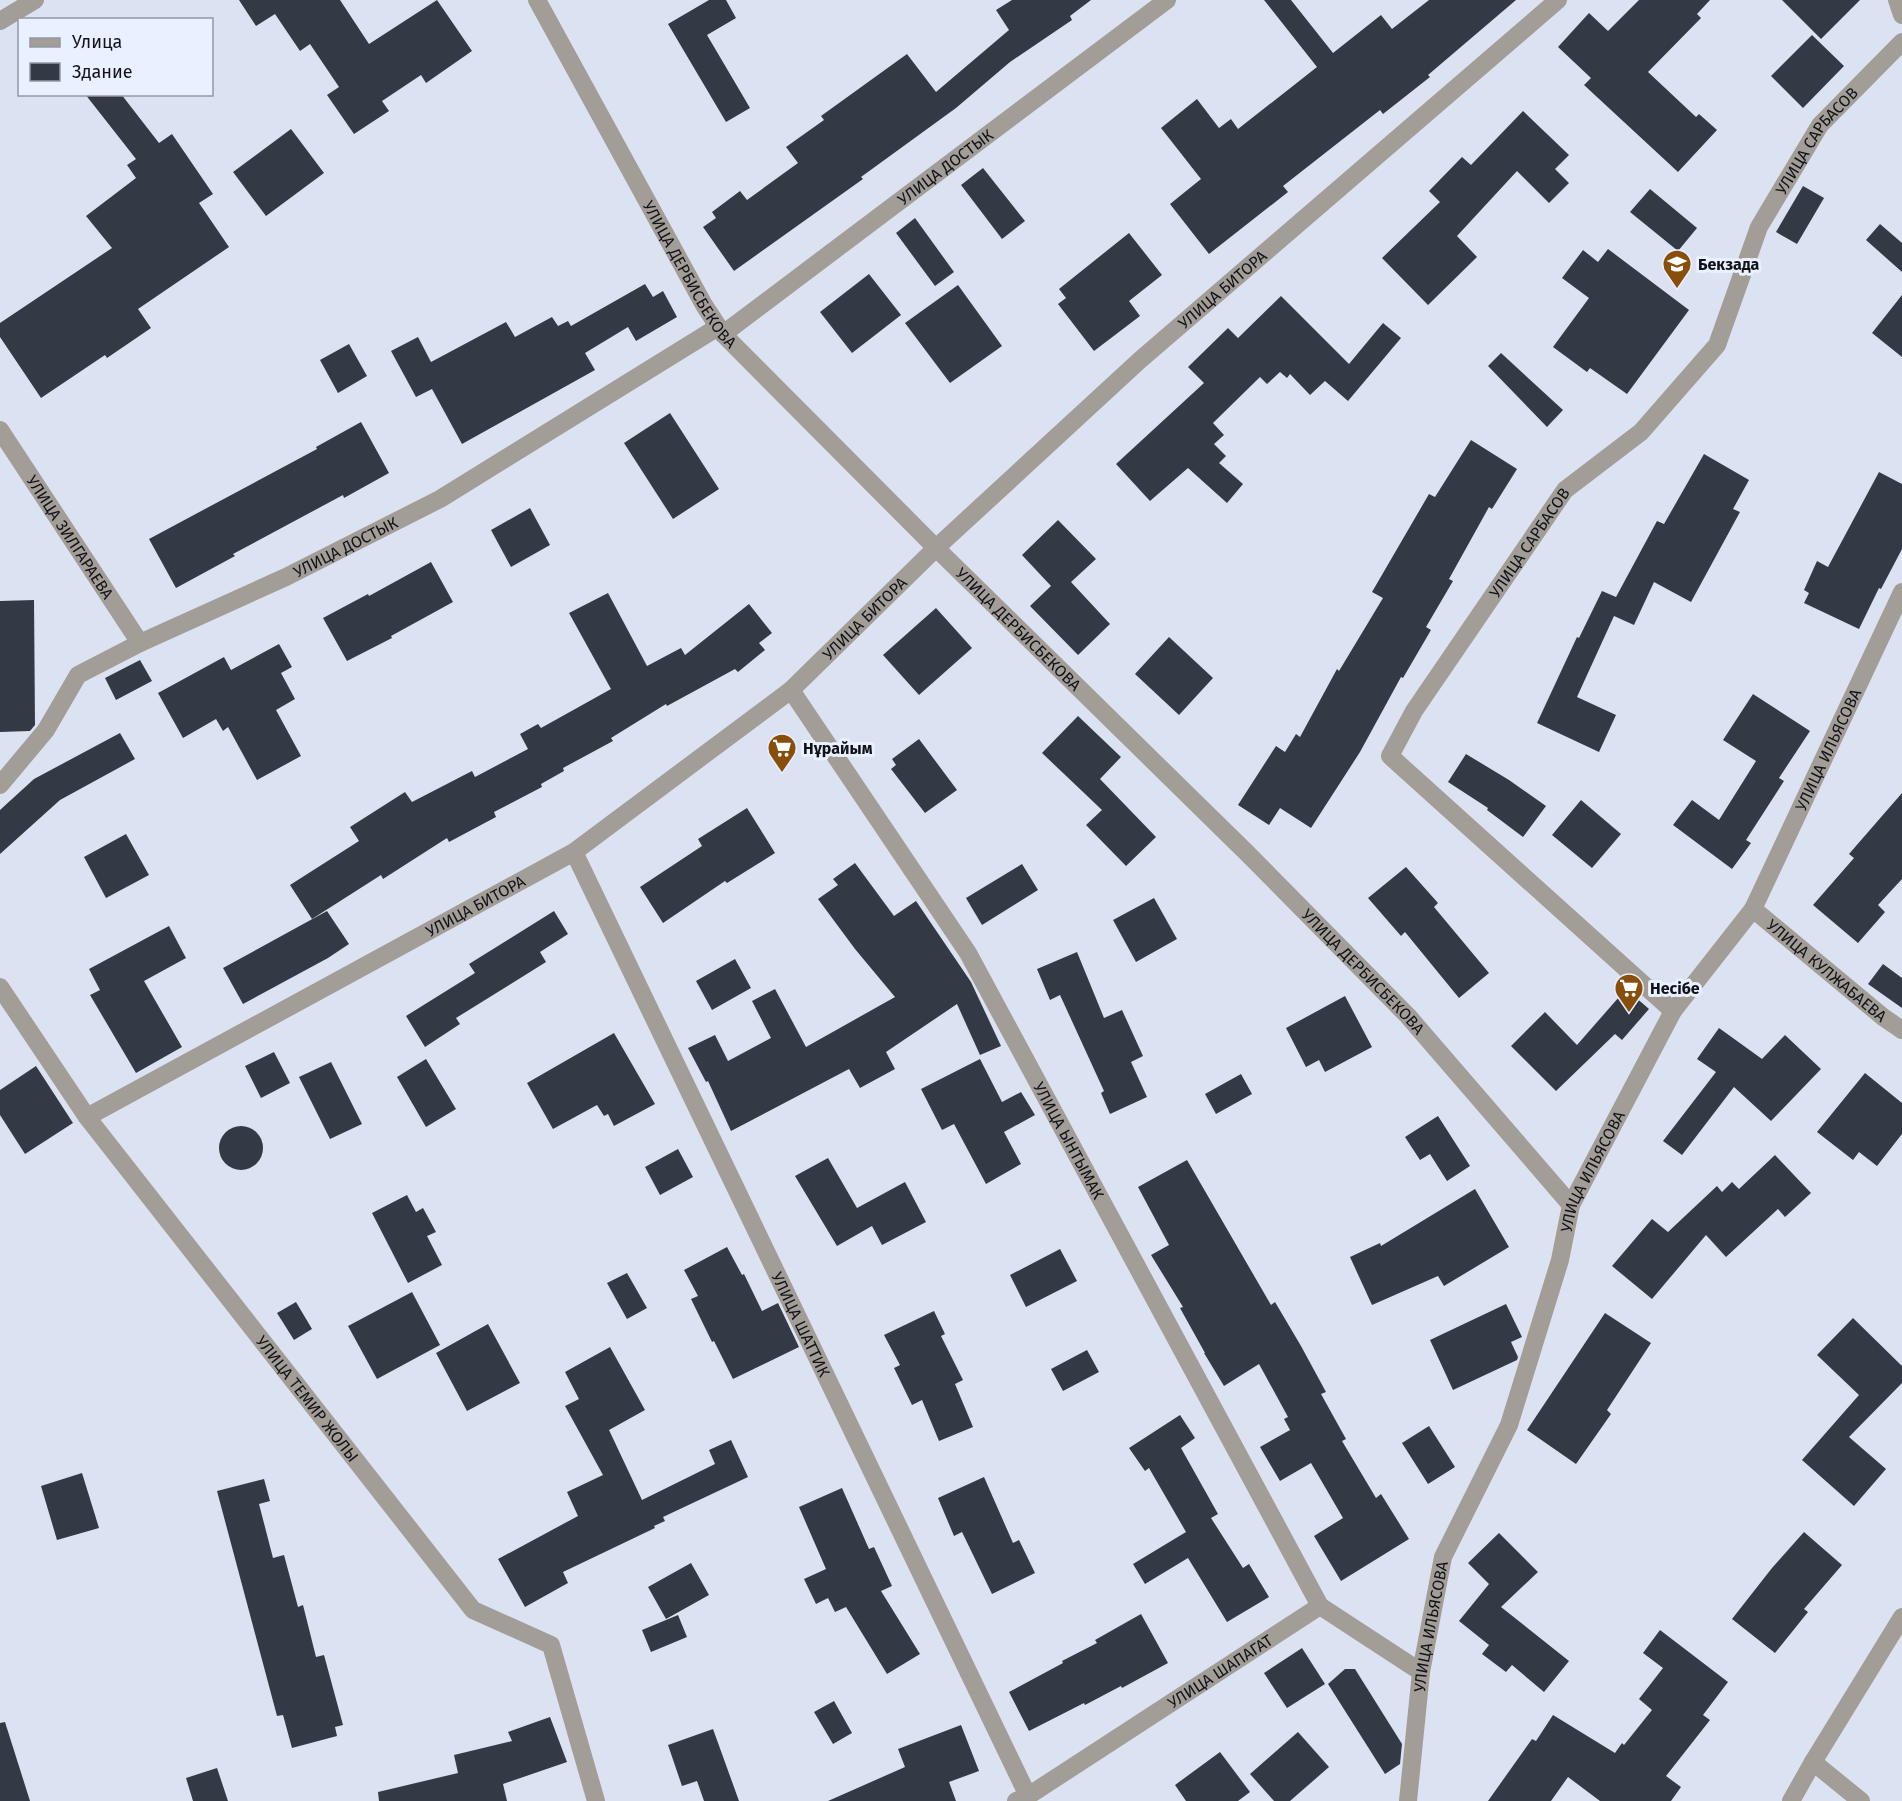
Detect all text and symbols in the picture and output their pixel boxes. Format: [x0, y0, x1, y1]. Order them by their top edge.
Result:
legend [18, 18, 213, 96]
text: Улица [72, 31, 122, 53]
text: Здание [72, 61, 133, 83]
street label: УЛИЦА САРБАСОВ [1772, 83, 1862, 198]
street label: УЛИЦА ДОСТЫК [894, 125, 997, 209]
street label: УЛИЦА ДЕРБИСБЕКОВА [639, 198, 741, 353]
street label: УЛИЦА БИТОРА [1174, 246, 1271, 333]
school or university icon: Бекзада [1661, 248, 1693, 290]
place label: Бекзада [1698, 255, 1760, 274]
street label: УЛИЦА ЗИЛГАРАЕВА [22, 472, 118, 603]
street label: УЛИЦА САРБАСОВ [1485, 484, 1574, 601]
street label: УЛИЦА ДОСТЫК [290, 513, 401, 582]
street label: УЛИЦА ДЕРБИСБЕКОВА [952, 564, 1085, 695]
street label: УЛИЦА БИТОРА [819, 572, 911, 664]
street label: УЛИЦА ИЛЬЯСОВА [1792, 685, 1866, 814]
supermarket icon: Нұрайым [766, 732, 798, 774]
place label: Нұрайым [803, 739, 873, 758]
street label: УЛИЦА БИТОРА [422, 871, 529, 941]
street label: УЛИЦА ДЕРБИСБЕКОВА [1298, 905, 1429, 1039]
street label: УЛИЦА КУЛЖАБАЕВА [1763, 915, 1891, 1027]
supermarket icon: Несібе [1613, 972, 1645, 1014]
place label: Несібе [1650, 979, 1700, 998]
street label: УЛИЦА ЫНТЫМАК [1029, 1079, 1108, 1203]
street label: УЛИЦА ИЛЬЯСОВА [1557, 1107, 1629, 1234]
street label: УЛИЦА ШАТТИК [767, 1269, 834, 1380]
street label: УЛИЦА ТЕМИР ЖОЛЫ [252, 1332, 362, 1466]
street label: УЛИЦА ИЛЬЯСОВА [1410, 1559, 1452, 1693]
street label: УЛИЦА ШАПАГАТ [1164, 1630, 1277, 1712]

